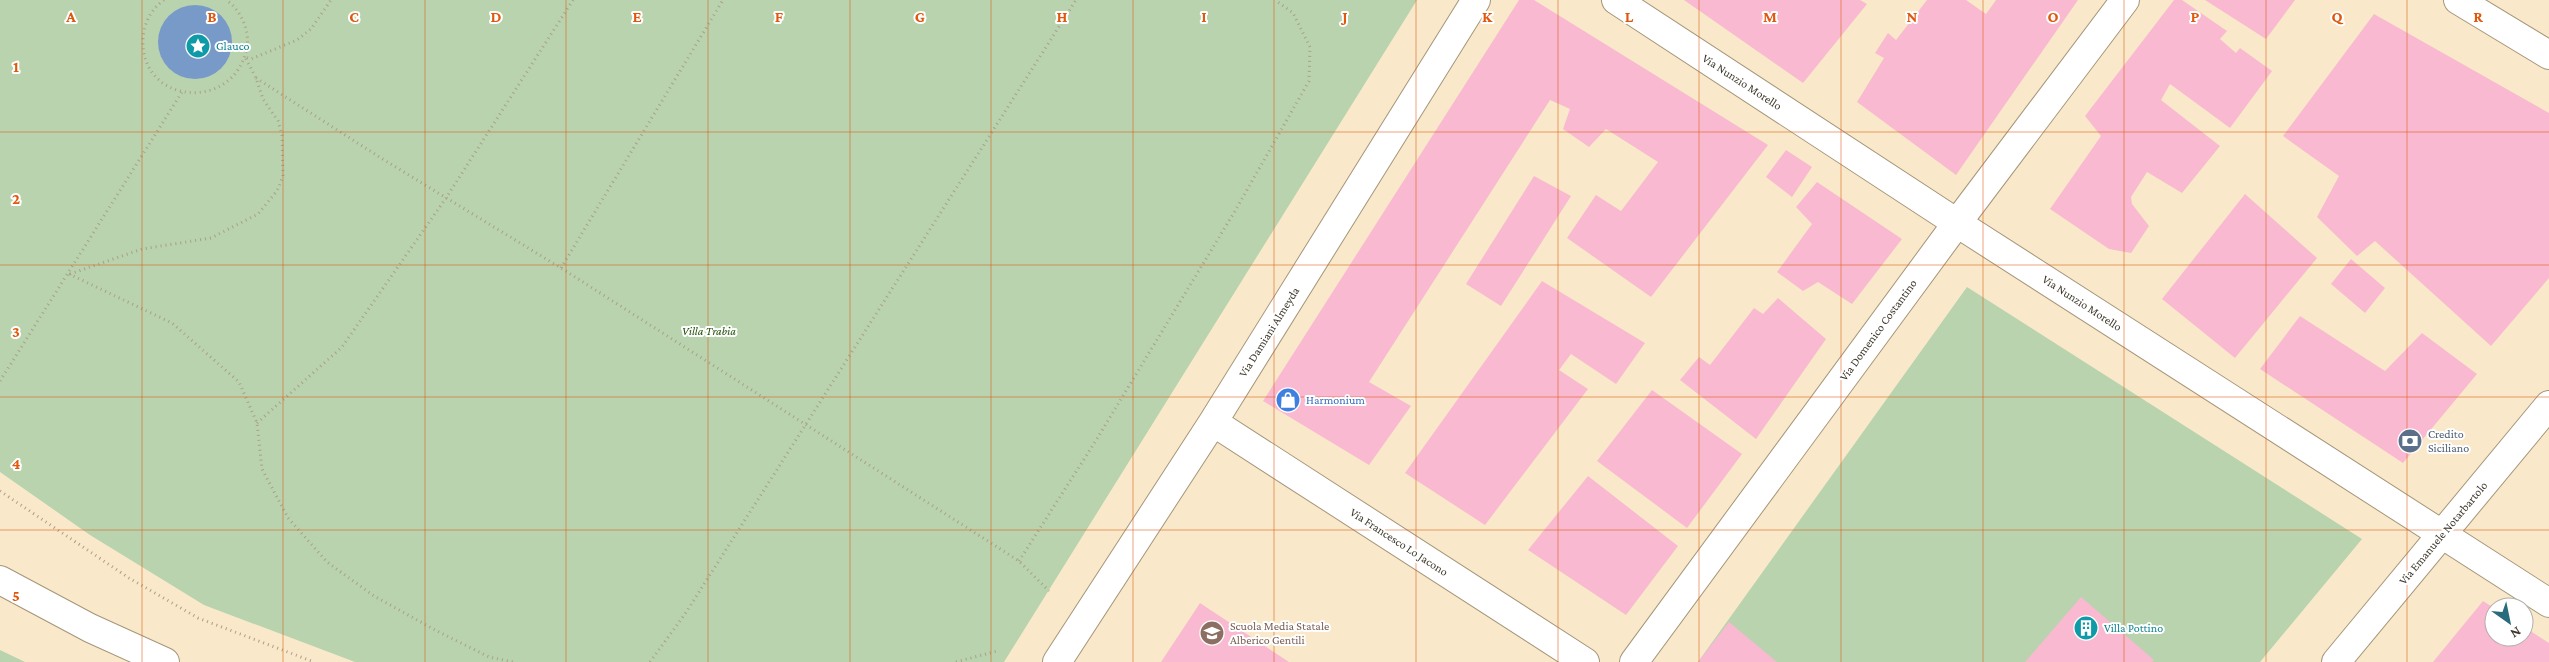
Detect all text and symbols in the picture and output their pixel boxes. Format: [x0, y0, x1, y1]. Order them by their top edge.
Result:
text: A [65, 8, 76, 25]
text: B [207, 8, 217, 25]
text: C [349, 8, 359, 25]
text: D [490, 8, 502, 25]
text: E [632, 8, 642, 25]
text: F [775, 8, 784, 25]
text: G [915, 8, 925, 25]
text: H [1057, 8, 1068, 25]
text: I [1201, 8, 1207, 25]
text: J [1340, 8, 1348, 25]
text: K [1482, 8, 1493, 25]
text: L [1625, 8, 1634, 25]
text: M [1763, 8, 1777, 25]
text: N [1907, 8, 1918, 25]
text: O [2047, 8, 2059, 25]
text: P [2191, 8, 2200, 25]
text: Q [2331, 8, 2343, 25]
text: R [2473, 8, 2483, 25]
place icon: Glauco [185, 33, 211, 59]
place label: Glauco [216, 39, 250, 53]
street label: Via Nunzio Morello [1700, 51, 1784, 113]
text: 1 [13, 58, 19, 75]
text: 2 [12, 190, 20, 207]
street label: Via Nunzio Morello [2040, 272, 2124, 334]
street label: Via Domenico Costantino [1836, 276, 1920, 384]
street label: Via Damiani Almeyda [1236, 284, 1303, 380]
text: 3 [12, 323, 20, 340]
park label: Villa Trabia [682, 324, 736, 338]
shop icon: Harmonium [1275, 387, 1301, 413]
place label: Harmonium [1306, 393, 1365, 407]
place label: Credito Siciliano [2428, 427, 2469, 455]
bank icon: Credito Siciliano [2397, 428, 2423, 454]
text: 4 [12, 455, 21, 472]
street label: Via Emanuele Notarbartolo [2396, 478, 2490, 587]
street label: Via Francesco Lo Jacono [1347, 505, 1451, 579]
text: 5 [12, 587, 20, 604]
north arrow [2484, 597, 2534, 647]
building icon: Villa Pottino [2073, 615, 2099, 641]
place label: Scuola Media Statale Alberico Gentili [1230, 619, 1329, 647]
school or university icon: Scuola Media Statale Alberico Gentili [1199, 620, 1225, 646]
place label: Villa Pottino [2104, 621, 2163, 635]
text: N [2507, 624, 2524, 642]

